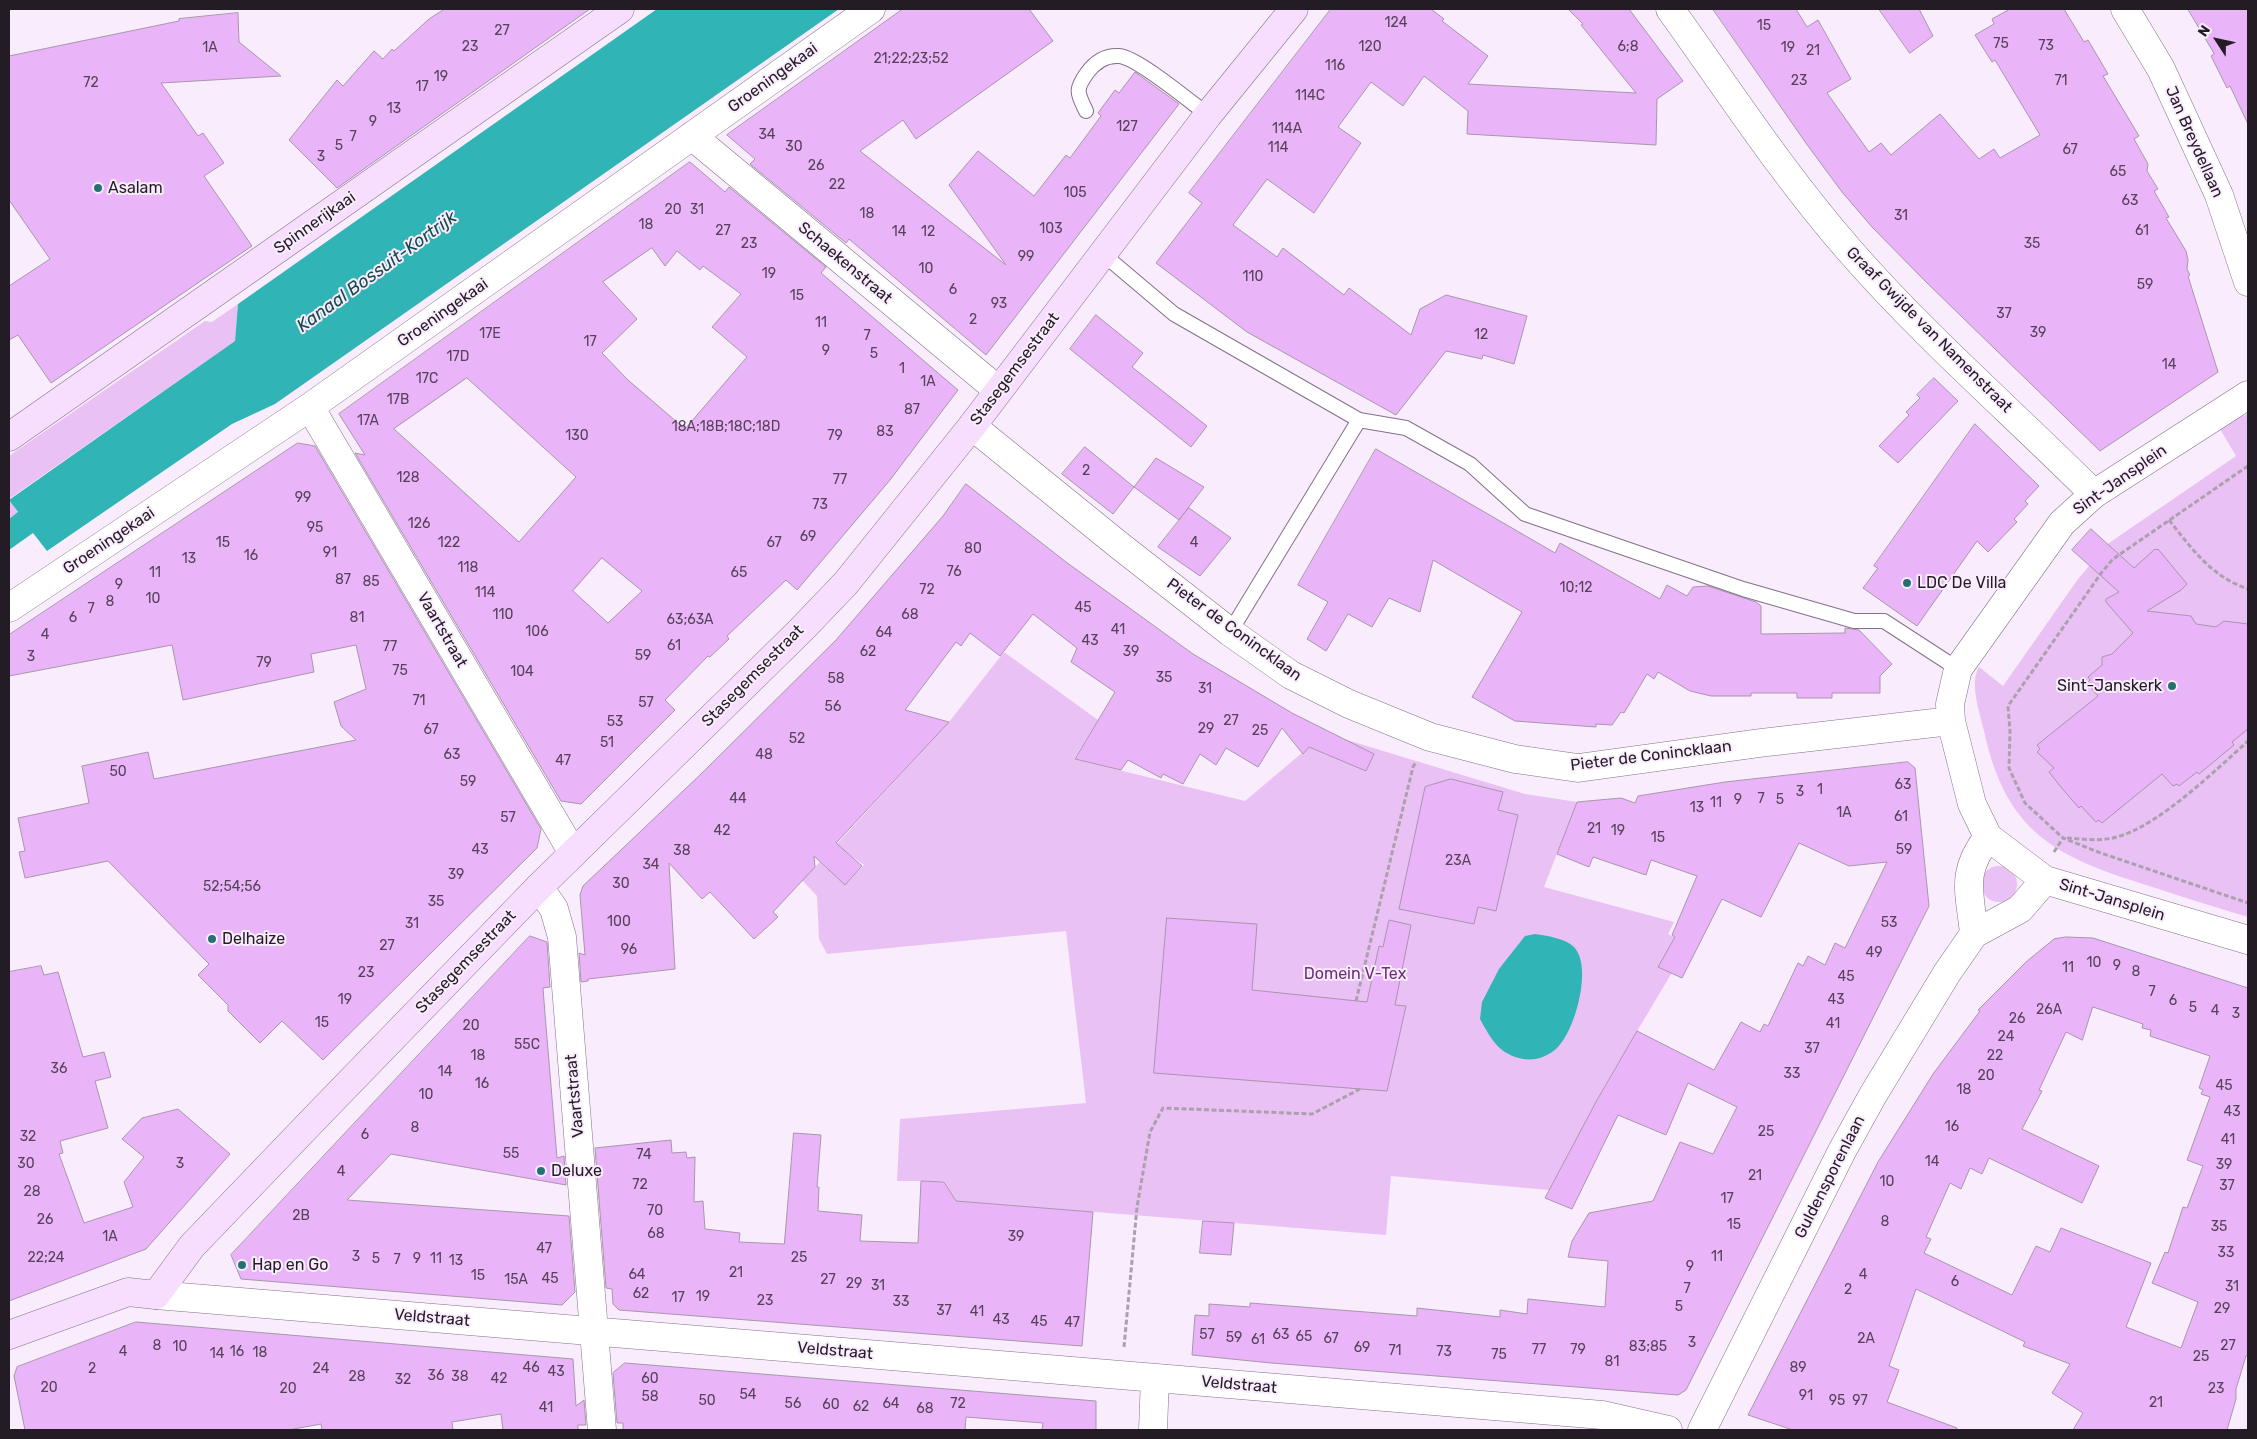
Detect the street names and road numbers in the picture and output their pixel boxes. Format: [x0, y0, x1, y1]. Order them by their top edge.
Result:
street label: Groeningekaai [724, 39, 822, 117]
street label: Jan Breydellaan [2161, 83, 2227, 201]
street label: Spinnerijkaai [270, 188, 360, 258]
street label: Schaekenstraat [794, 218, 896, 308]
street label: Graaf Gwijde van Namenstraat [1842, 243, 2016, 417]
street label: Groeningekaai [394, 275, 492, 351]
street label: Stasegemsestraat [966, 309, 1064, 429]
street label: Sint-Jansplein [2070, 441, 2170, 519]
street label: Groeningekaai [60, 503, 158, 579]
street label: Pieter de Conincklaan [1163, 575, 1305, 685]
street label: Vaartstraat [413, 589, 471, 671]
street label: Stasegemsestraat [698, 621, 808, 731]
street label: Pieter de Conincklaan [1569, 737, 1733, 775]
street label: Sint-Jansplein [2057, 875, 2167, 925]
street label: Stasegemsestraat [412, 906, 520, 1018]
street label: Vaartstraat [562, 1053, 588, 1139]
street label: Guldensporenlaan [1791, 1112, 1869, 1242]
street label: Veldstraat [393, 1305, 471, 1331]
street label: Veldstraat [796, 1338, 874, 1364]
street label: Veldstraat [1200, 1372, 1278, 1398]

